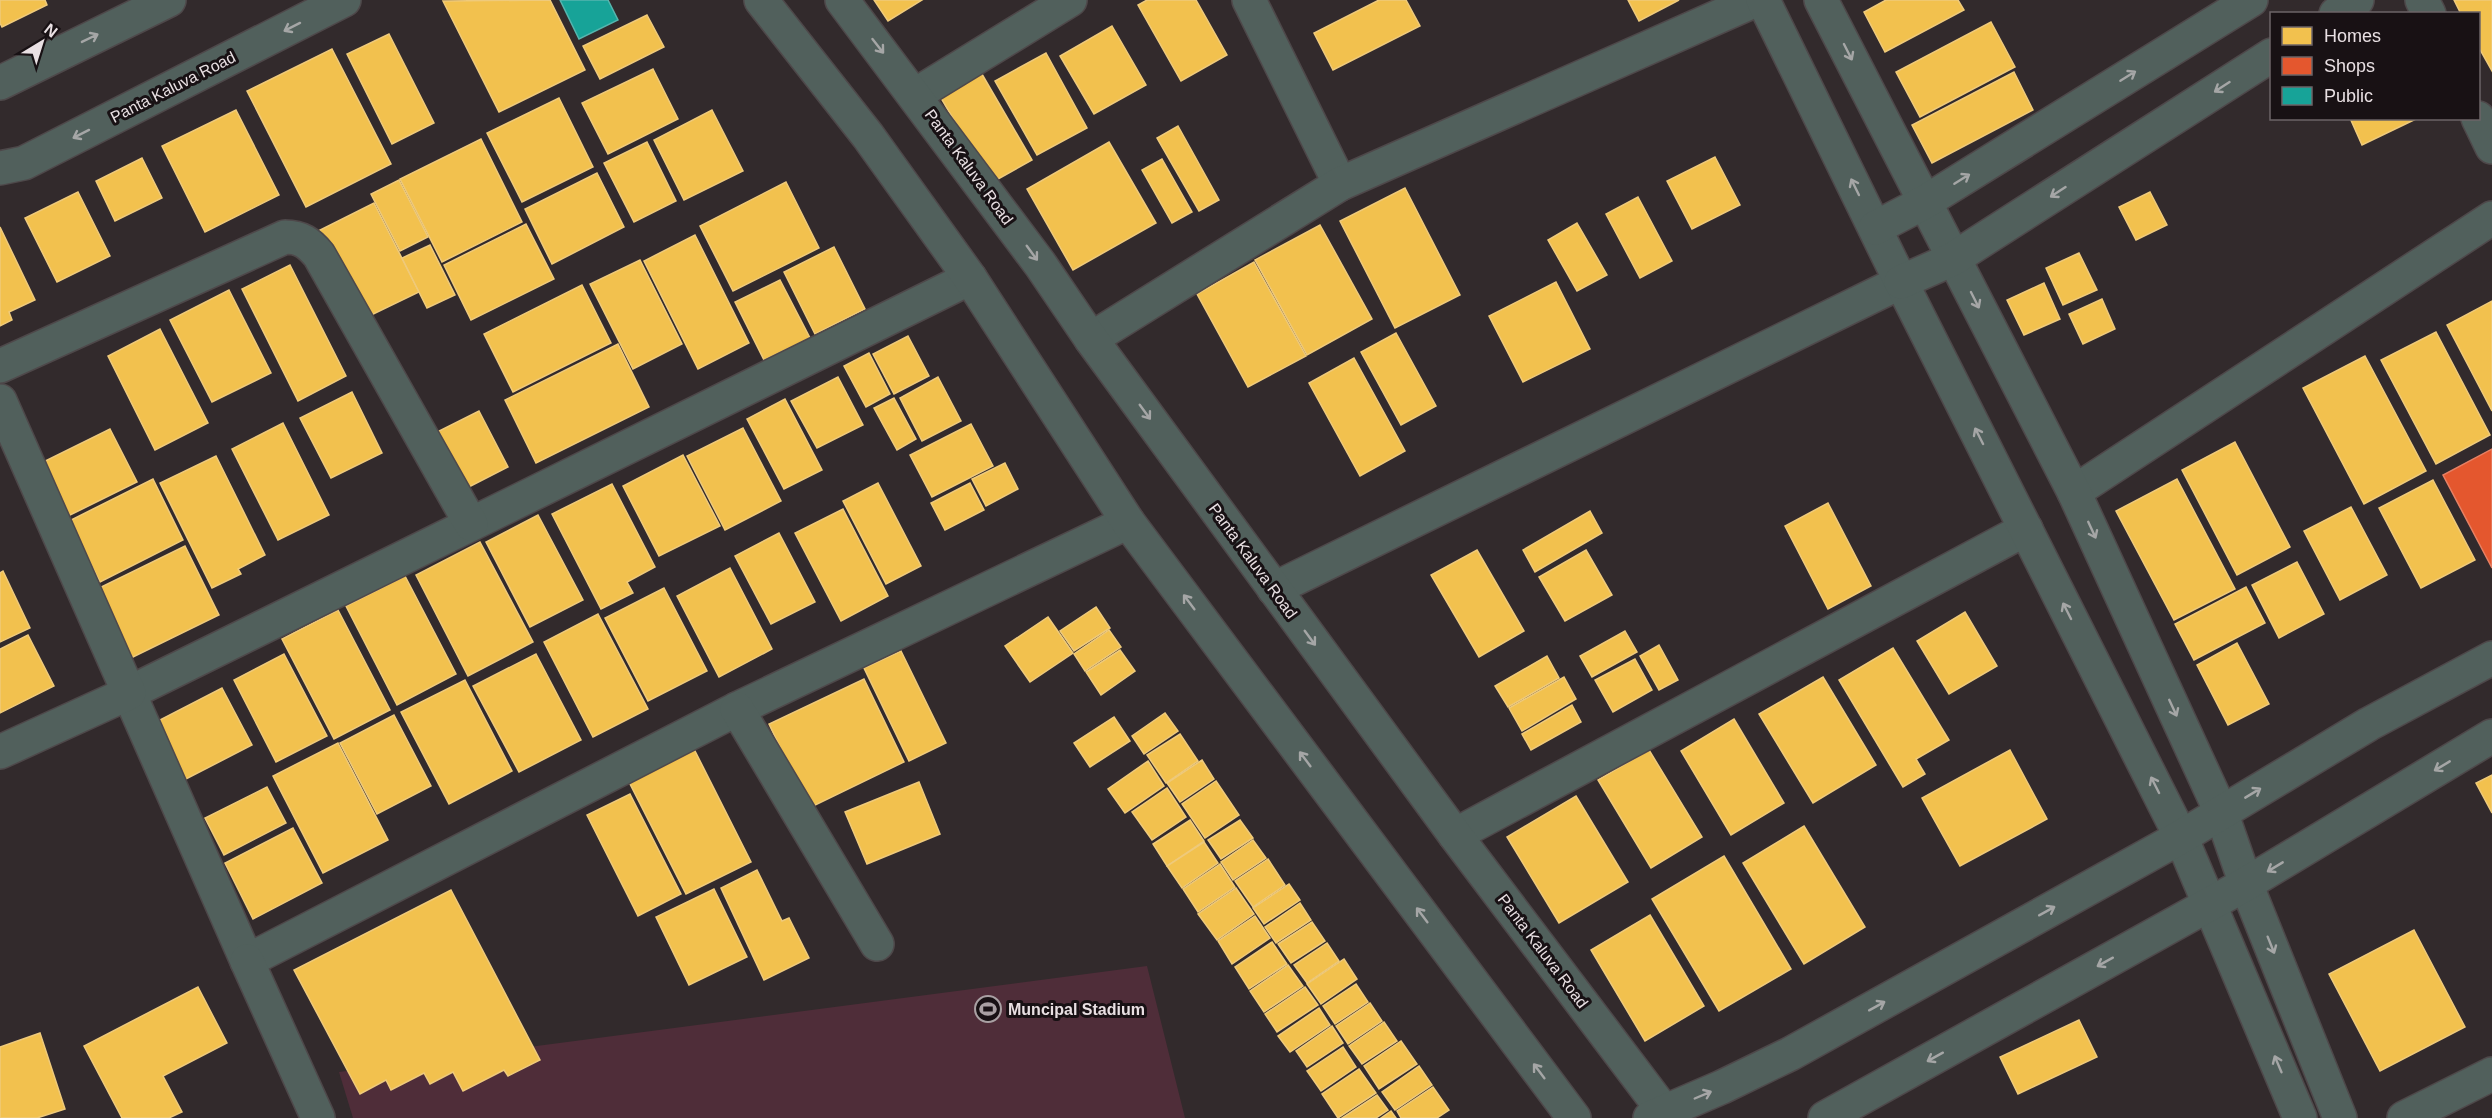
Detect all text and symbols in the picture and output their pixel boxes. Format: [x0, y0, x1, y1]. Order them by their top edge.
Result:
north arrow [12, 12, 72, 72]
legend [2270, 12, 2480, 120]
text: N [41, 20, 61, 41]
one-way arrow [283, 21, 301, 33]
text: Homes [2324, 26, 2381, 46]
one-way arrow [81, 32, 99, 44]
one-way arrow [872, 38, 884, 54]
one-way arrow [1842, 43, 1854, 60]
street label: Panta Kaluva Road [108, 48, 238, 126]
text: Shops [2324, 56, 2375, 76]
one-way arrow [2119, 70, 2136, 82]
one-way arrow [2214, 81, 2231, 93]
text: Public [2324, 86, 2373, 106]
street label: Panta Kaluva Road [922, 106, 1016, 228]
one-way arrow [72, 129, 90, 140]
one-way arrow [1953, 172, 1970, 184]
one-way arrow [1848, 178, 1860, 196]
one-way arrow [2050, 186, 2067, 198]
one-way arrow [1026, 245, 1038, 261]
one-way arrow [1970, 291, 1981, 309]
one-way arrow [1139, 404, 1151, 420]
one-way arrow [1973, 428, 1985, 446]
street label: Panta Kaluva Road [1206, 500, 1300, 622]
one-way arrow [2086, 521, 2098, 539]
one-way arrow [1182, 595, 1195, 611]
one-way arrow [2061, 602, 2073, 620]
one-way arrow [1303, 629, 1316, 645]
one-way arrow [2168, 698, 2179, 716]
one-way arrow [1299, 751, 1312, 767]
one-way arrow [2434, 760, 2451, 772]
one-way arrow [2148, 776, 2160, 794]
one-way arrow [2244, 787, 2261, 799]
one-way arrow [2267, 861, 2284, 873]
street label: Panta Kaluva Road [1495, 891, 1591, 1011]
one-way arrow [2038, 905, 2055, 917]
one-way arrow [1416, 907, 1428, 923]
one-way arrow [2266, 936, 2277, 954]
one-way arrow [2097, 956, 2114, 968]
sports icon: Muncipal Stadium [973, 994, 1003, 1024]
one-way arrow [1867, 1000, 1885, 1011]
place label: Muncipal Stadium [1008, 1001, 1145, 1018]
one-way arrow [1927, 1051, 1944, 1063]
one-way arrow [2271, 1055, 2282, 1073]
one-way arrow [1532, 1064, 1545, 1080]
one-way arrow [1694, 1089, 1712, 1100]

